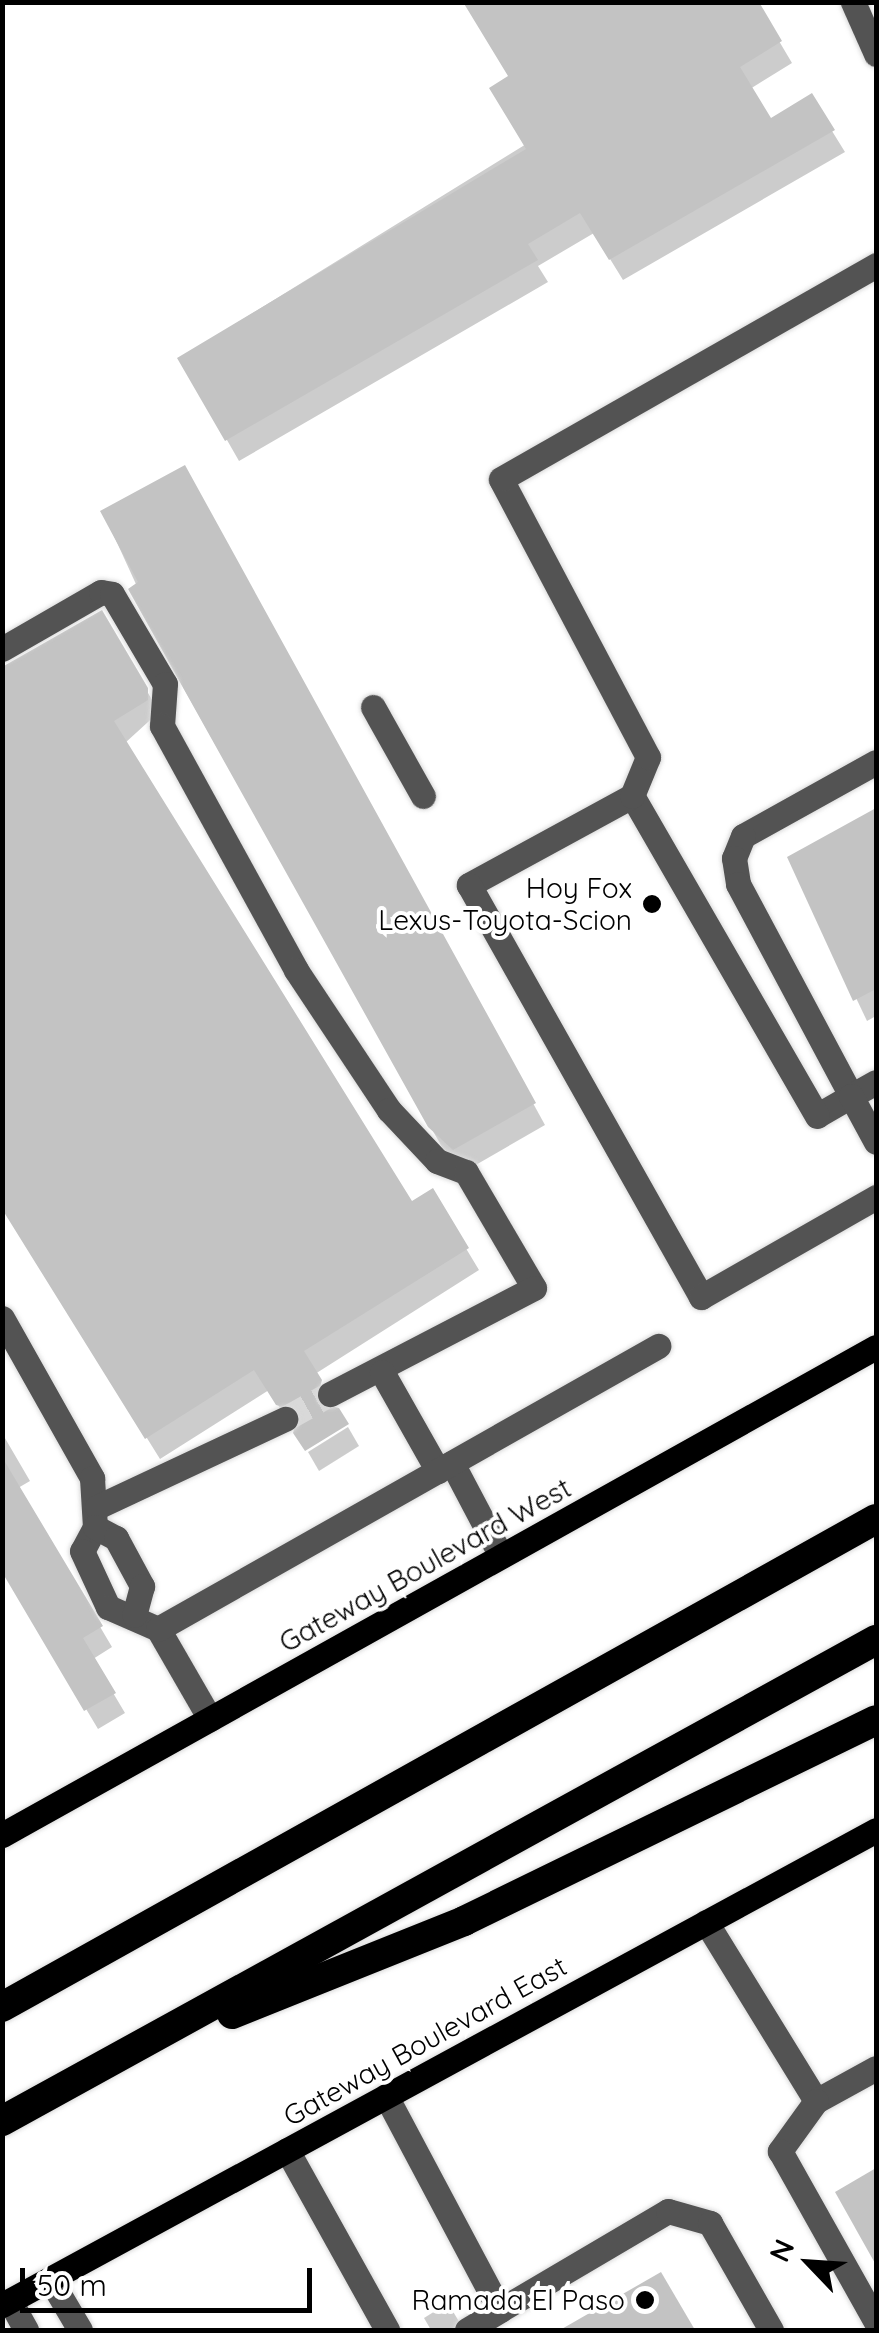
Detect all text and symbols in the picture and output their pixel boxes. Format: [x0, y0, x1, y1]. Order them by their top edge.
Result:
place label: Hoy Fox Lexus-Toyota-Scion [378, 871, 632, 937]
marker: Hoy Fox Lexus-Toyota-Scion [641, 893, 663, 915]
street label: Gateway Boulevard West [273, 1471, 577, 1659]
street label: Gateway Boulevard East [278, 1949, 572, 2133]
north arrow [759, 2213, 859, 2313]
text: N [761, 2233, 802, 2267]
scale bar [25, 2248, 318, 2310]
text: 50 m [37, 2266, 107, 2304]
place label: Ramada El Paso [412, 2283, 625, 2317]
marker: Ramada El Paso [634, 2289, 656, 2311]

